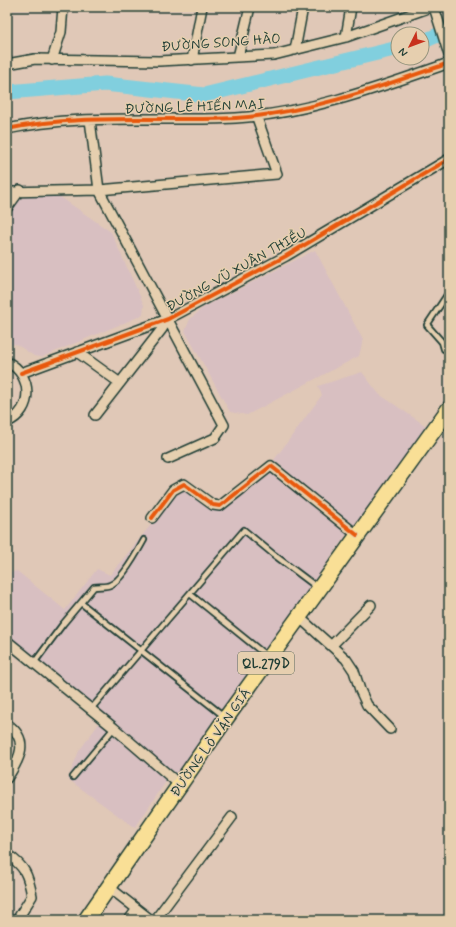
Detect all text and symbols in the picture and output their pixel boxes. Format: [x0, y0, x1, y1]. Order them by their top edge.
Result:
north arrow [390, 26, 430, 66]
street label: ĐƯỜNG SONG HÀO [161, 30, 281, 56]
text: N [396, 45, 411, 59]
street label: ĐƯỜNG LÊ HIẾN MAI [125, 96, 265, 118]
street label: ĐƯỜNG VŨ XUÂN THIỀU [163, 224, 310, 316]
road number: QL.279D [238, 652, 294, 674]
street label: ĐƯỜNG LÒ VĂN GIÁ [167, 685, 255, 800]

